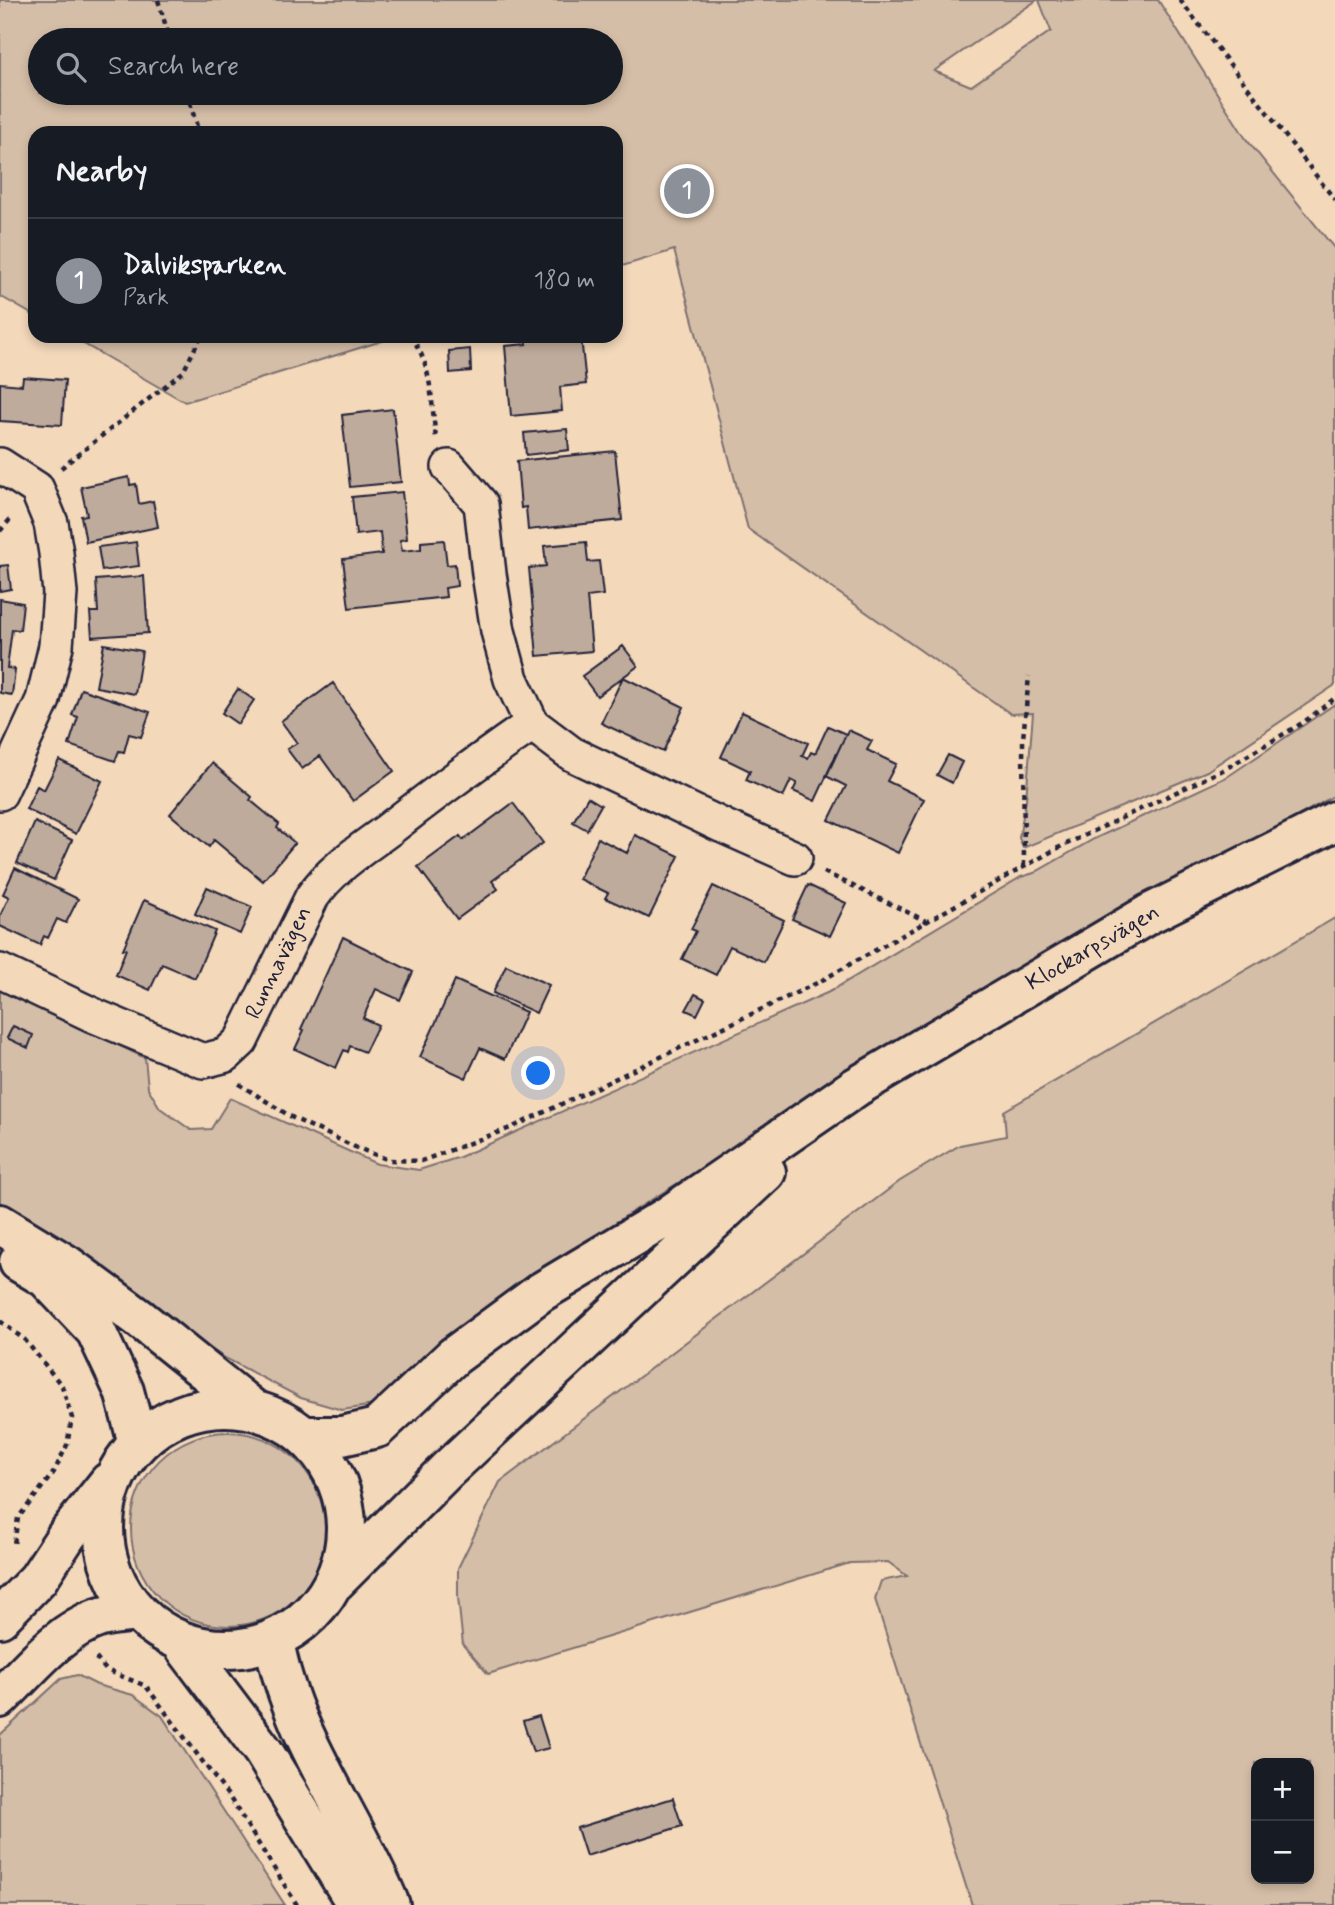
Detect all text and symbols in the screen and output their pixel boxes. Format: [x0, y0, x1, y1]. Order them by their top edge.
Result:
search box [28, 28, 623, 105]
icon: search [52, 48, 90, 86]
text: Search here [108, 50, 239, 84]
text: Nearby [56, 152, 147, 191]
pin: 1 [664, 165, 710, 217]
text: Dalviksparken [123, 249, 286, 283]
text: 1 [74, 266, 84, 296]
text: 180 m [534, 266, 595, 296]
text: Park [123, 283, 169, 313]
street label: Klockarpsvägen [1021, 898, 1165, 998]
street label: Runnavägen [239, 902, 319, 1024]
your location [521, 1056, 555, 1090]
map controls [1251, 1758, 1314, 1884]
button: + [1251, 1758, 1314, 1821]
button: − [1251, 1821, 1314, 1884]

